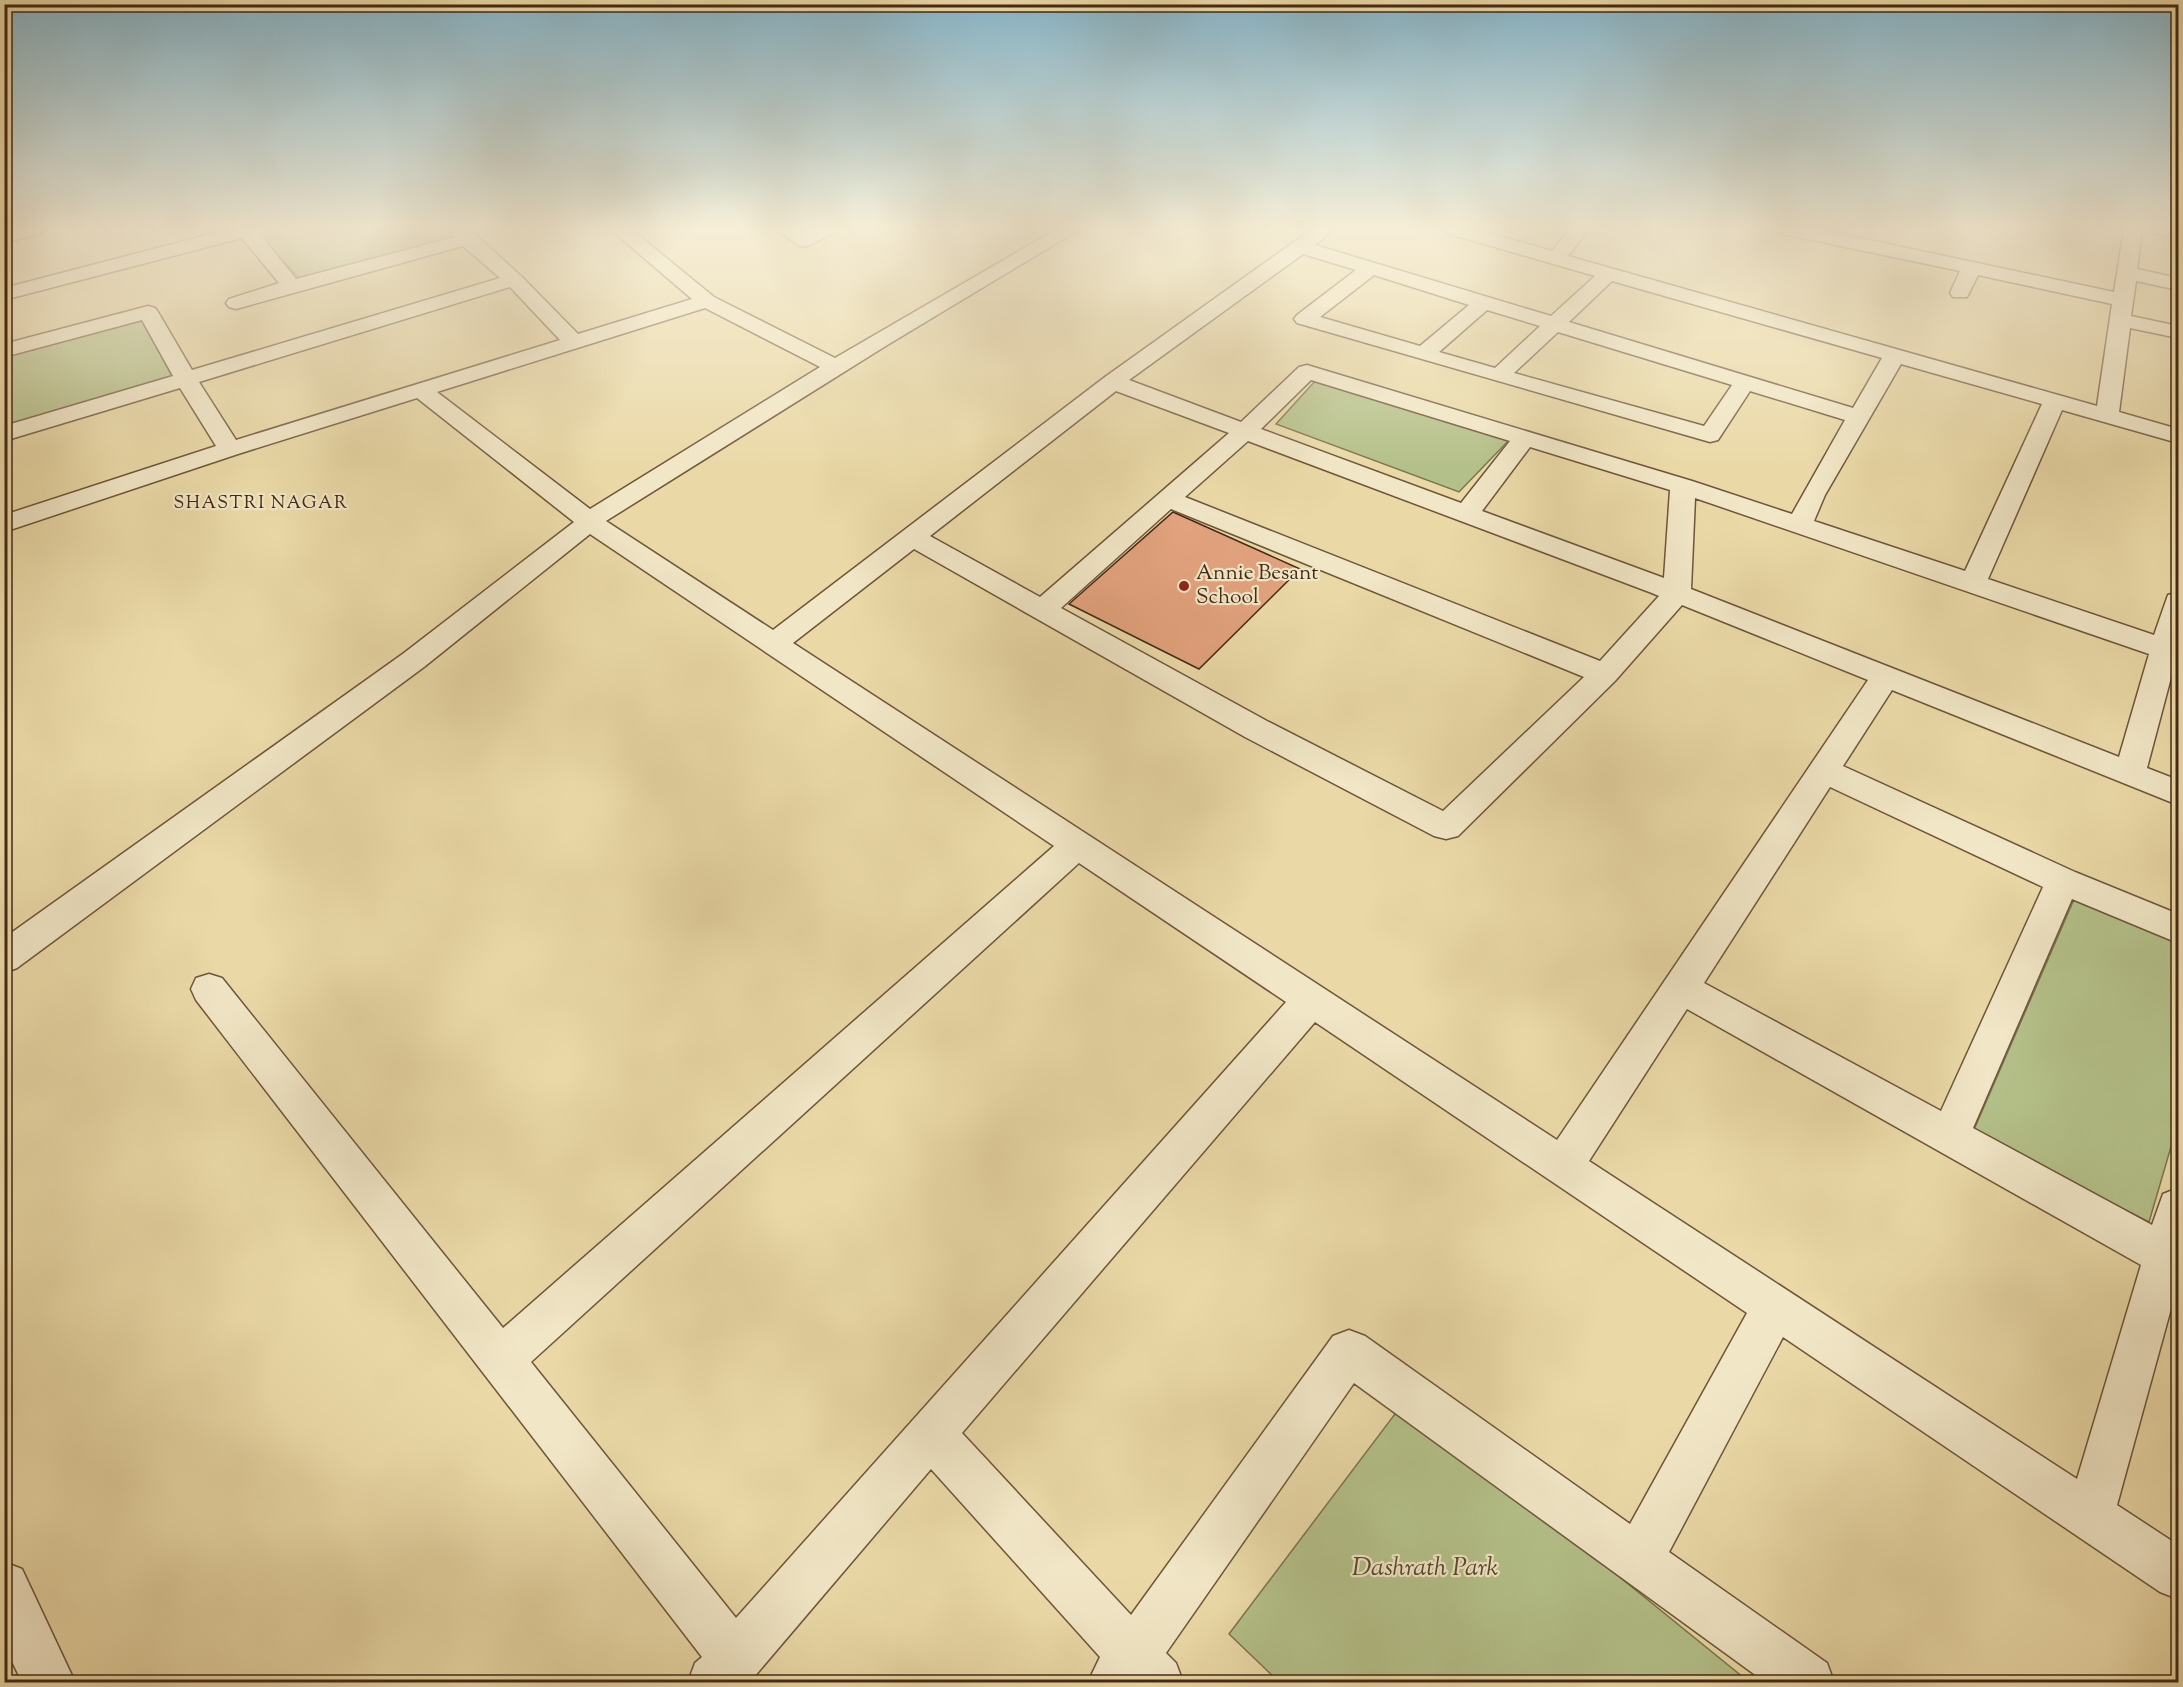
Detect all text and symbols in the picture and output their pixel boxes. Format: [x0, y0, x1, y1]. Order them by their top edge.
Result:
district label: SHASTRI NAGAR [174, 491, 348, 517]
place label: Annie Besant School [1196, 559, 1318, 613]
marker: Annie Besant School [1177, 579, 1191, 593]
park label: Dashrath Park [1352, 1550, 1499, 1587]

